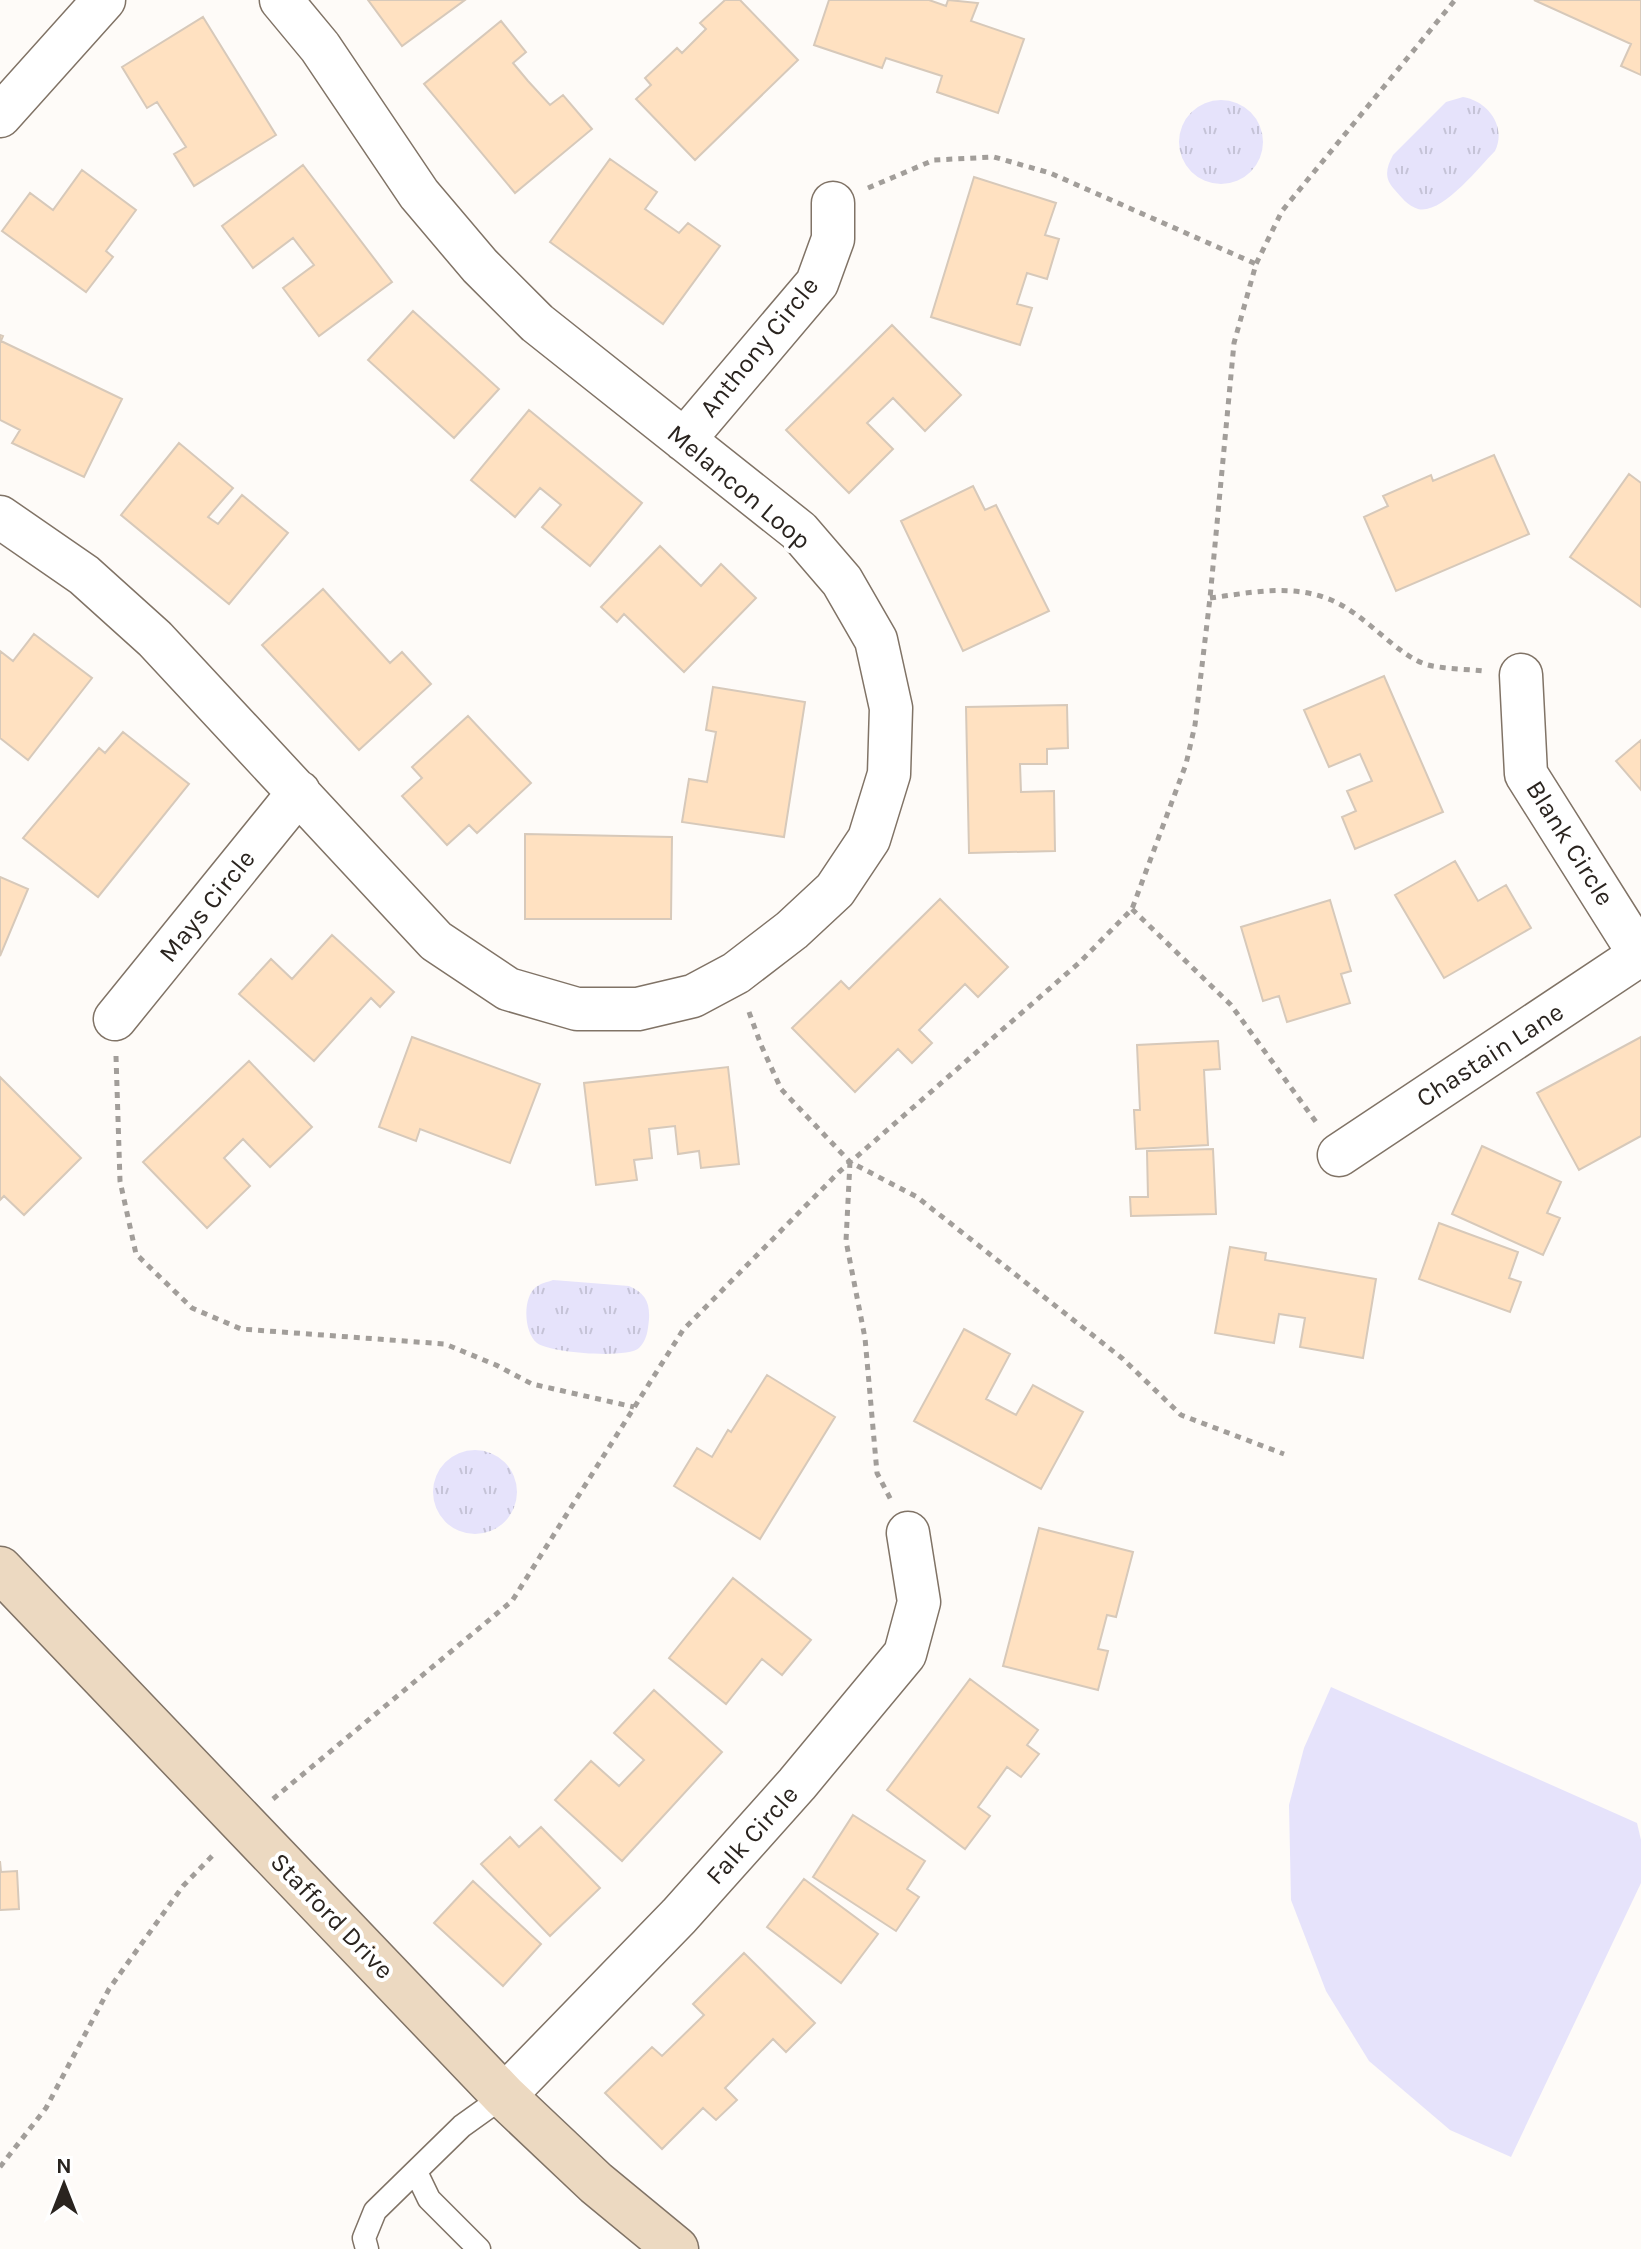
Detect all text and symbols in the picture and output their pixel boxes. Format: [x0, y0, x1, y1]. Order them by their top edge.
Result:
street label: Anthony Circle [693, 271, 825, 423]
street label: Melancon Loop [661, 418, 817, 556]
street label: Blank Circle [1519, 775, 1621, 911]
street label: Mays Circle [152, 844, 262, 968]
street label: Chastain Lane [1411, 996, 1569, 1114]
street label: Falk Circle [699, 1779, 805, 1891]
street label: Stafford Drive [264, 1846, 400, 1986]
north arrow [24, 2145, 104, 2225]
text: N [56, 2153, 72, 2179]

